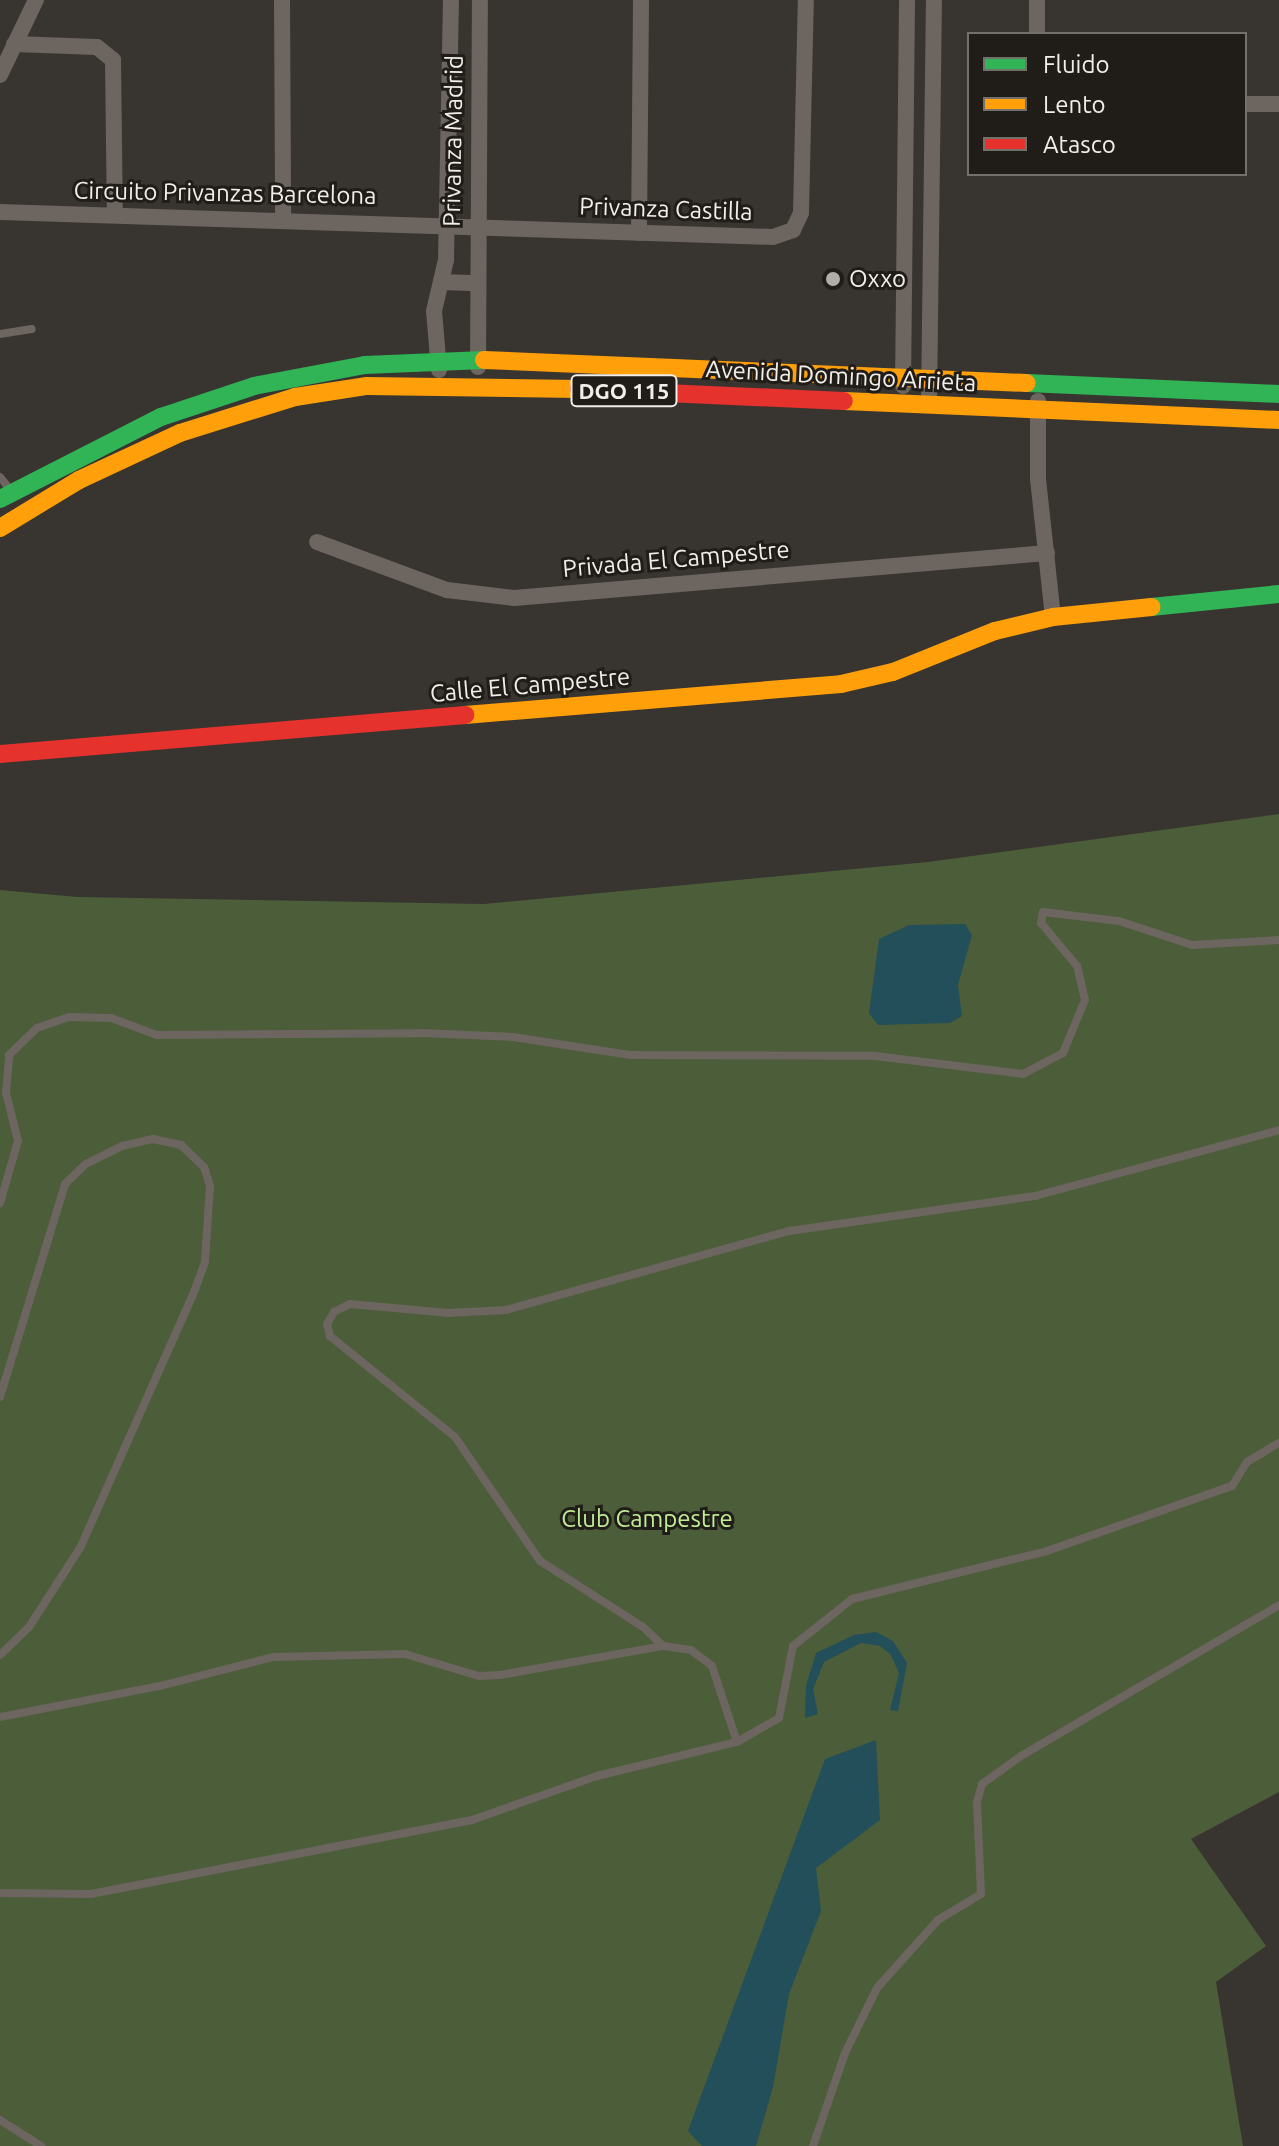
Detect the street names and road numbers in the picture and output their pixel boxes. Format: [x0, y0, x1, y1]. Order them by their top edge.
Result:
street label: Privanza Madrid [437, 55, 469, 227]
street label: Circuito Privanzas Barcelona [73, 176, 377, 210]
street label: Privanza Castilla [579, 192, 753, 226]
street label: Avenida Domingo Arrieta [705, 355, 977, 397]
road number: DGO 115 [570, 373, 678, 409]
street label: Privada El Campestre [561, 535, 791, 583]
street label: Calle El Campestre [429, 662, 631, 708]

